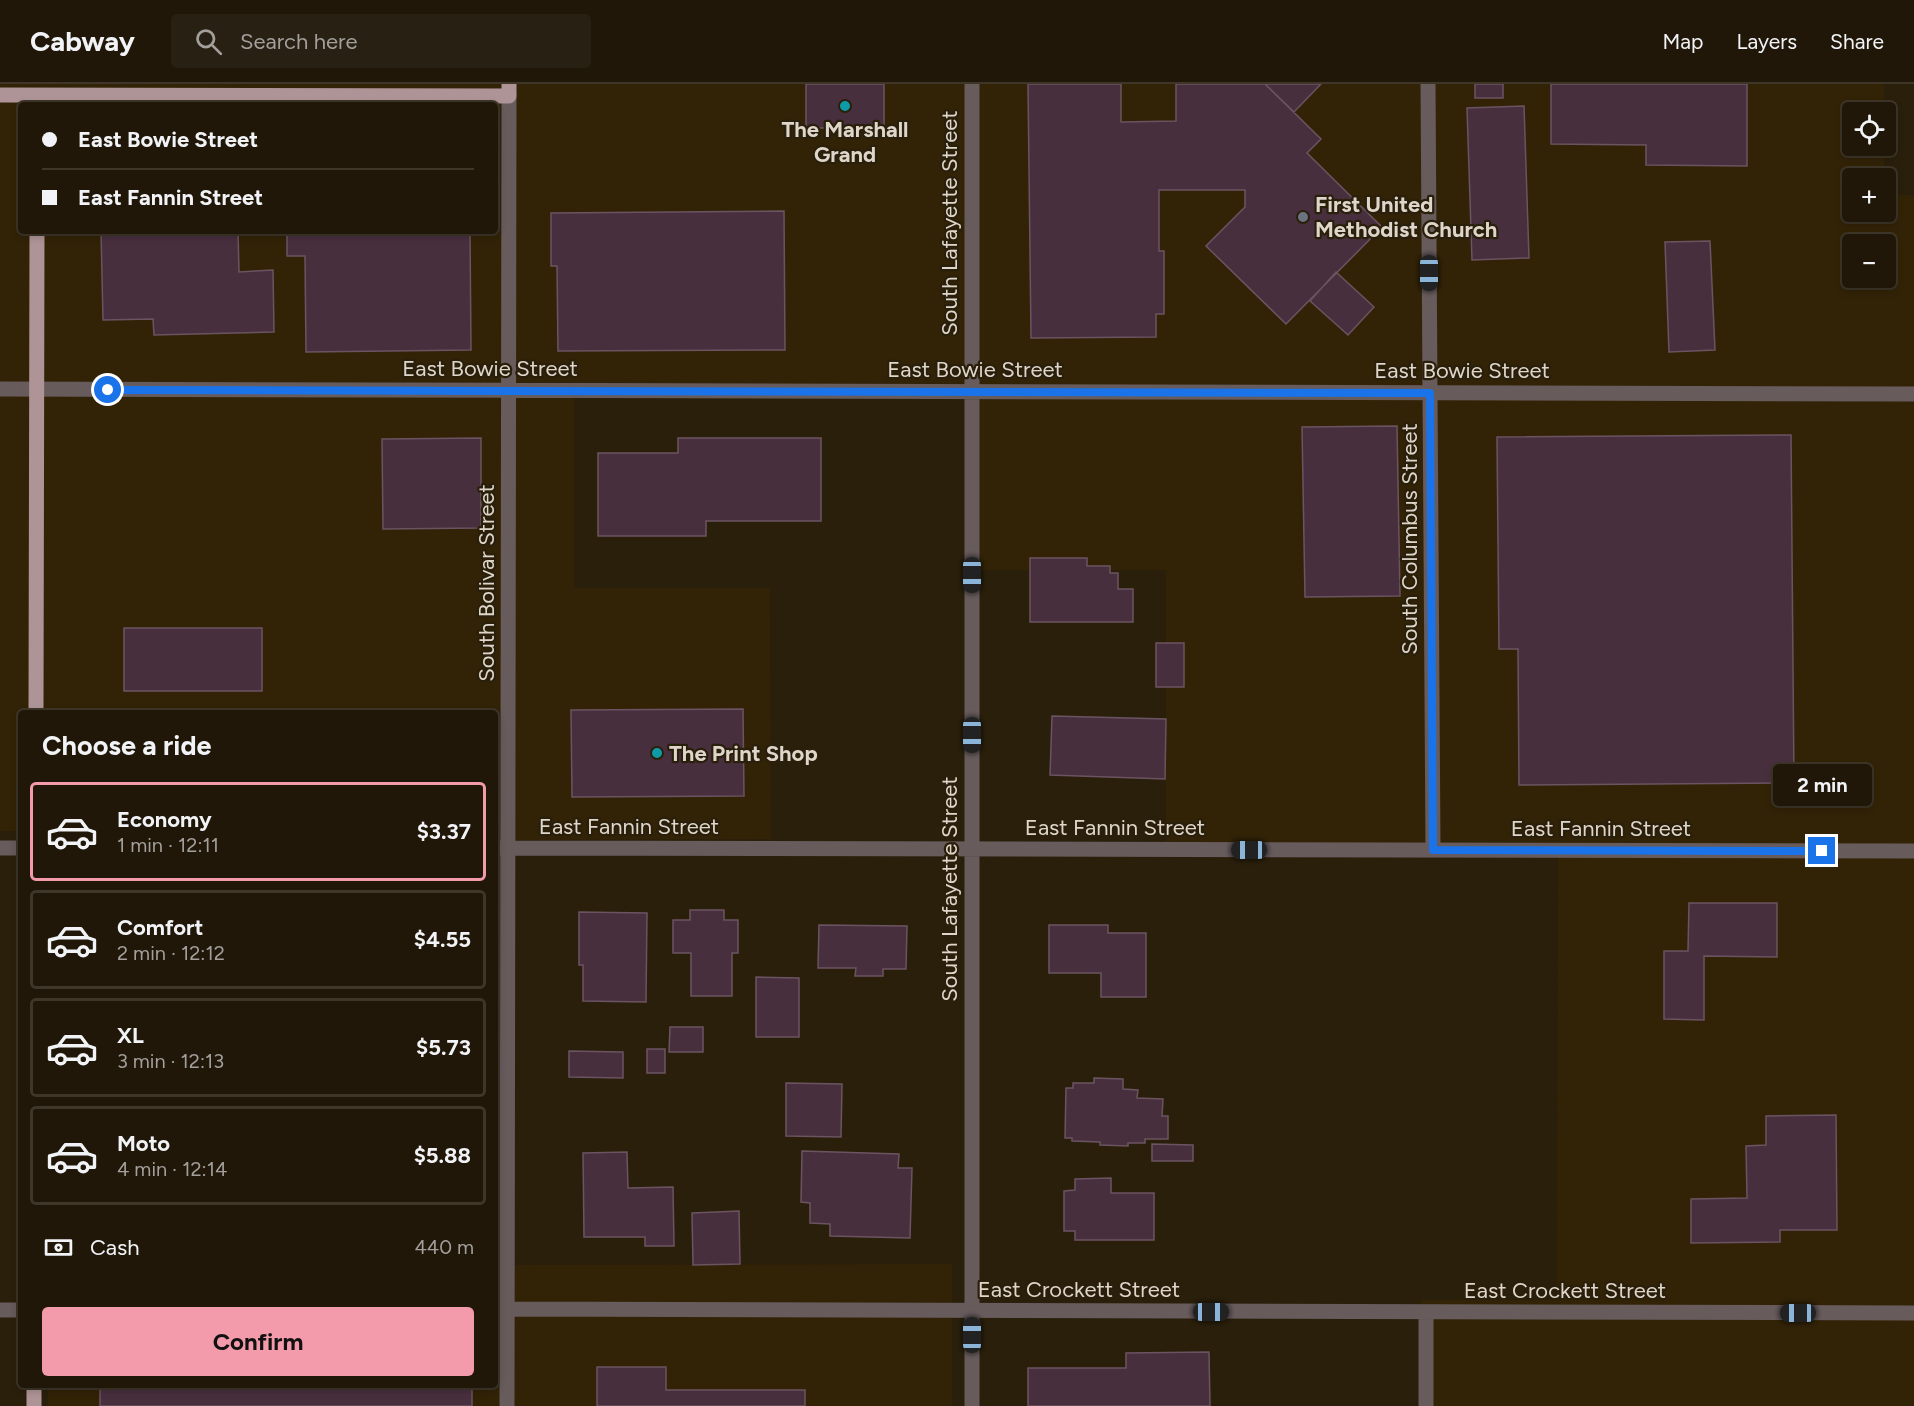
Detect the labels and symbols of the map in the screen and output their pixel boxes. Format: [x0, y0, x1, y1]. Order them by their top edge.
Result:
marker: The Marshall Grand [838, 99, 852, 113]
street label: South Lafayette Street [936, 110, 963, 336]
place label: The Marshall Grand [781, 116, 909, 168]
place label: First United Methodist Church [1315, 191, 1497, 243]
marker: First United Methodist Church [1296, 210, 1310, 224]
car [1420, 255, 1438, 291]
street label: East Bowie Street [402, 355, 578, 382]
street label: East Bowie Street [887, 356, 1063, 383]
street label: East Bowie Street [1374, 357, 1550, 384]
route start [94, 376, 121, 403]
street label: South Columbus Street [1396, 423, 1423, 655]
street label: South Bolivar Street [473, 484, 500, 682]
car [963, 557, 981, 593]
car [963, 717, 981, 753]
place label: The Print Shop [669, 740, 818, 767]
marker: The Print Shop [650, 746, 664, 760]
callout: 2 min [1772, 764, 1872, 806]
street label: South Lafayette Street [936, 776, 963, 1002]
street label: East Fannin Street [539, 813, 719, 840]
street label: East Fannin Street [1025, 814, 1205, 841]
street label: East Fannin Street [1511, 815, 1691, 842]
route end [1808, 837, 1835, 864]
car [1231, 841, 1267, 859]
street label: East Crockett Street [978, 1276, 1180, 1303]
street label: East Crockett Street [1464, 1277, 1666, 1304]
car [1193, 1303, 1229, 1321]
car [1780, 1304, 1816, 1322]
car [963, 1317, 981, 1353]

